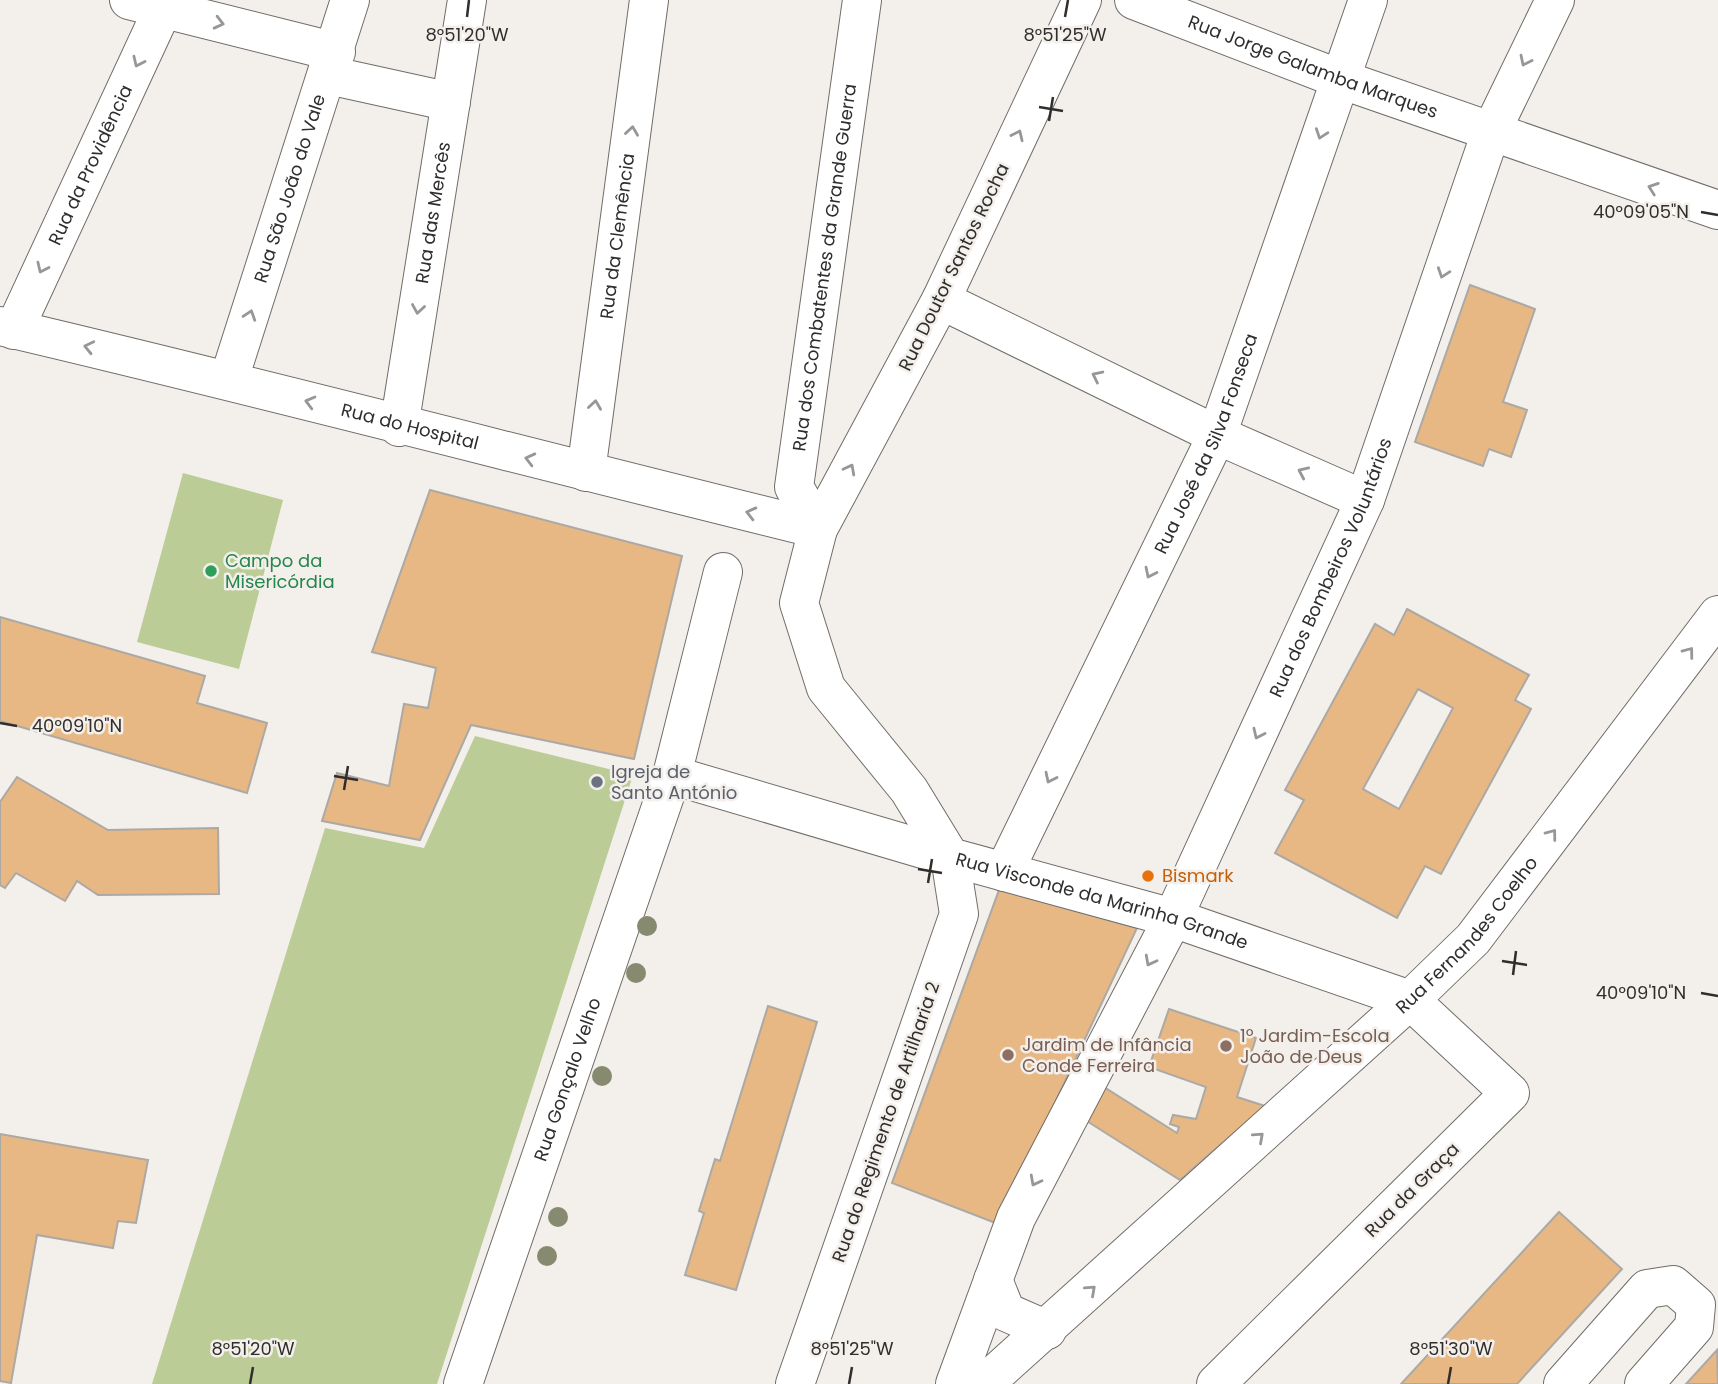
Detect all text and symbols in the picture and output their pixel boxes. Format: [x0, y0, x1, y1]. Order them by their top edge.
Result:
street label: Rua Jorge Galamba Marques [1185, 9, 1441, 124]
one-way arrow [213, 15, 225, 29]
text: 8°51'20"W [425, 22, 509, 47]
text: 8°51'25"W [1023, 22, 1107, 47]
one-way arrow [1520, 54, 1534, 66]
one-way arrow [132, 55, 146, 67]
street label: Rua da Providência [42, 80, 138, 249]
street label: Rua dos Combatentes da Grande Guerra [786, 82, 862, 453]
street label: Rua São João do Vale [248, 91, 331, 286]
one-way arrow [624, 125, 639, 137]
one-way arrow [1315, 127, 1329, 139]
one-way arrow [1010, 130, 1024, 142]
street label: Rua das Mercês [409, 140, 456, 285]
street label: Rua da Clemência [594, 152, 640, 320]
street label: Rua Doutor Santos Rocha [892, 159, 1015, 375]
one-way arrow [1648, 182, 1660, 196]
text: 40°09'05"N [1593, 199, 1689, 224]
one-way arrow [36, 261, 50, 273]
one-way arrow [1437, 266, 1451, 279]
one-way arrow [411, 303, 426, 315]
one-way arrow [242, 309, 256, 321]
street label: Rua José da Silva Fonseca [1148, 330, 1263, 558]
one-way arrow [84, 341, 96, 355]
one-way arrow [1092, 371, 1104, 385]
one-way arrow [304, 396, 316, 410]
street label: Rua do Hospital [338, 397, 481, 456]
one-way arrow [587, 399, 602, 411]
street label: Rua dos Bombeiros Voluntários [1263, 434, 1397, 701]
one-way arrow [525, 453, 537, 467]
one-way arrow [842, 464, 855, 477]
one-way arrow [1298, 466, 1310, 480]
one-way arrow [746, 507, 758, 521]
place label: Campo da Misericórdia [225, 548, 335, 594]
marker: Campo da Misericórdia [203, 563, 219, 579]
one-way arrow [1144, 566, 1158, 578]
one-way arrow [1681, 648, 1694, 660]
text: 40°09'10"N [32, 713, 122, 738]
one-way arrow [1252, 726, 1266, 739]
place label: Igreja de Santo António [611, 759, 737, 805]
one-way arrow [1045, 771, 1059, 783]
marker: Igreja de Santo António [589, 774, 605, 790]
one-way arrow [1544, 829, 1557, 842]
street label: Rua Visconde da Marinha Grande [953, 846, 1251, 955]
street label: Rua Fernandes Coelho [1390, 851, 1543, 1019]
place label: Bismark [1162, 863, 1234, 888]
marker: Bismark [1140, 868, 1156, 884]
one-way arrow [1145, 954, 1159, 967]
street label: Rua do Regimento de Artilharia 2 [826, 978, 945, 1266]
text: 40°09'10"N [1596, 980, 1686, 1005]
street label: Rua Gonçalo Velho [527, 994, 607, 1164]
place label: 1º Jardim-Escola João de Deus [1240, 1023, 1390, 1069]
place label: Jardim de Infância Conde Ferreira [1022, 1032, 1192, 1078]
marker: 1º Jardim-Escola João de Deus [1218, 1038, 1234, 1054]
marker: Jardim de Infância Conde Ferreira [1000, 1047, 1016, 1063]
one-way arrow [1251, 1133, 1264, 1146]
street label: Rua da Graça [1359, 1137, 1465, 1243]
one-way arrow [1030, 1174, 1044, 1186]
one-way arrow [1083, 1286, 1096, 1299]
text: 8°51'20"W [211, 1336, 295, 1361]
text: 8°51'25"W [810, 1336, 894, 1361]
text: 8°51'30"W [1409, 1336, 1493, 1361]

